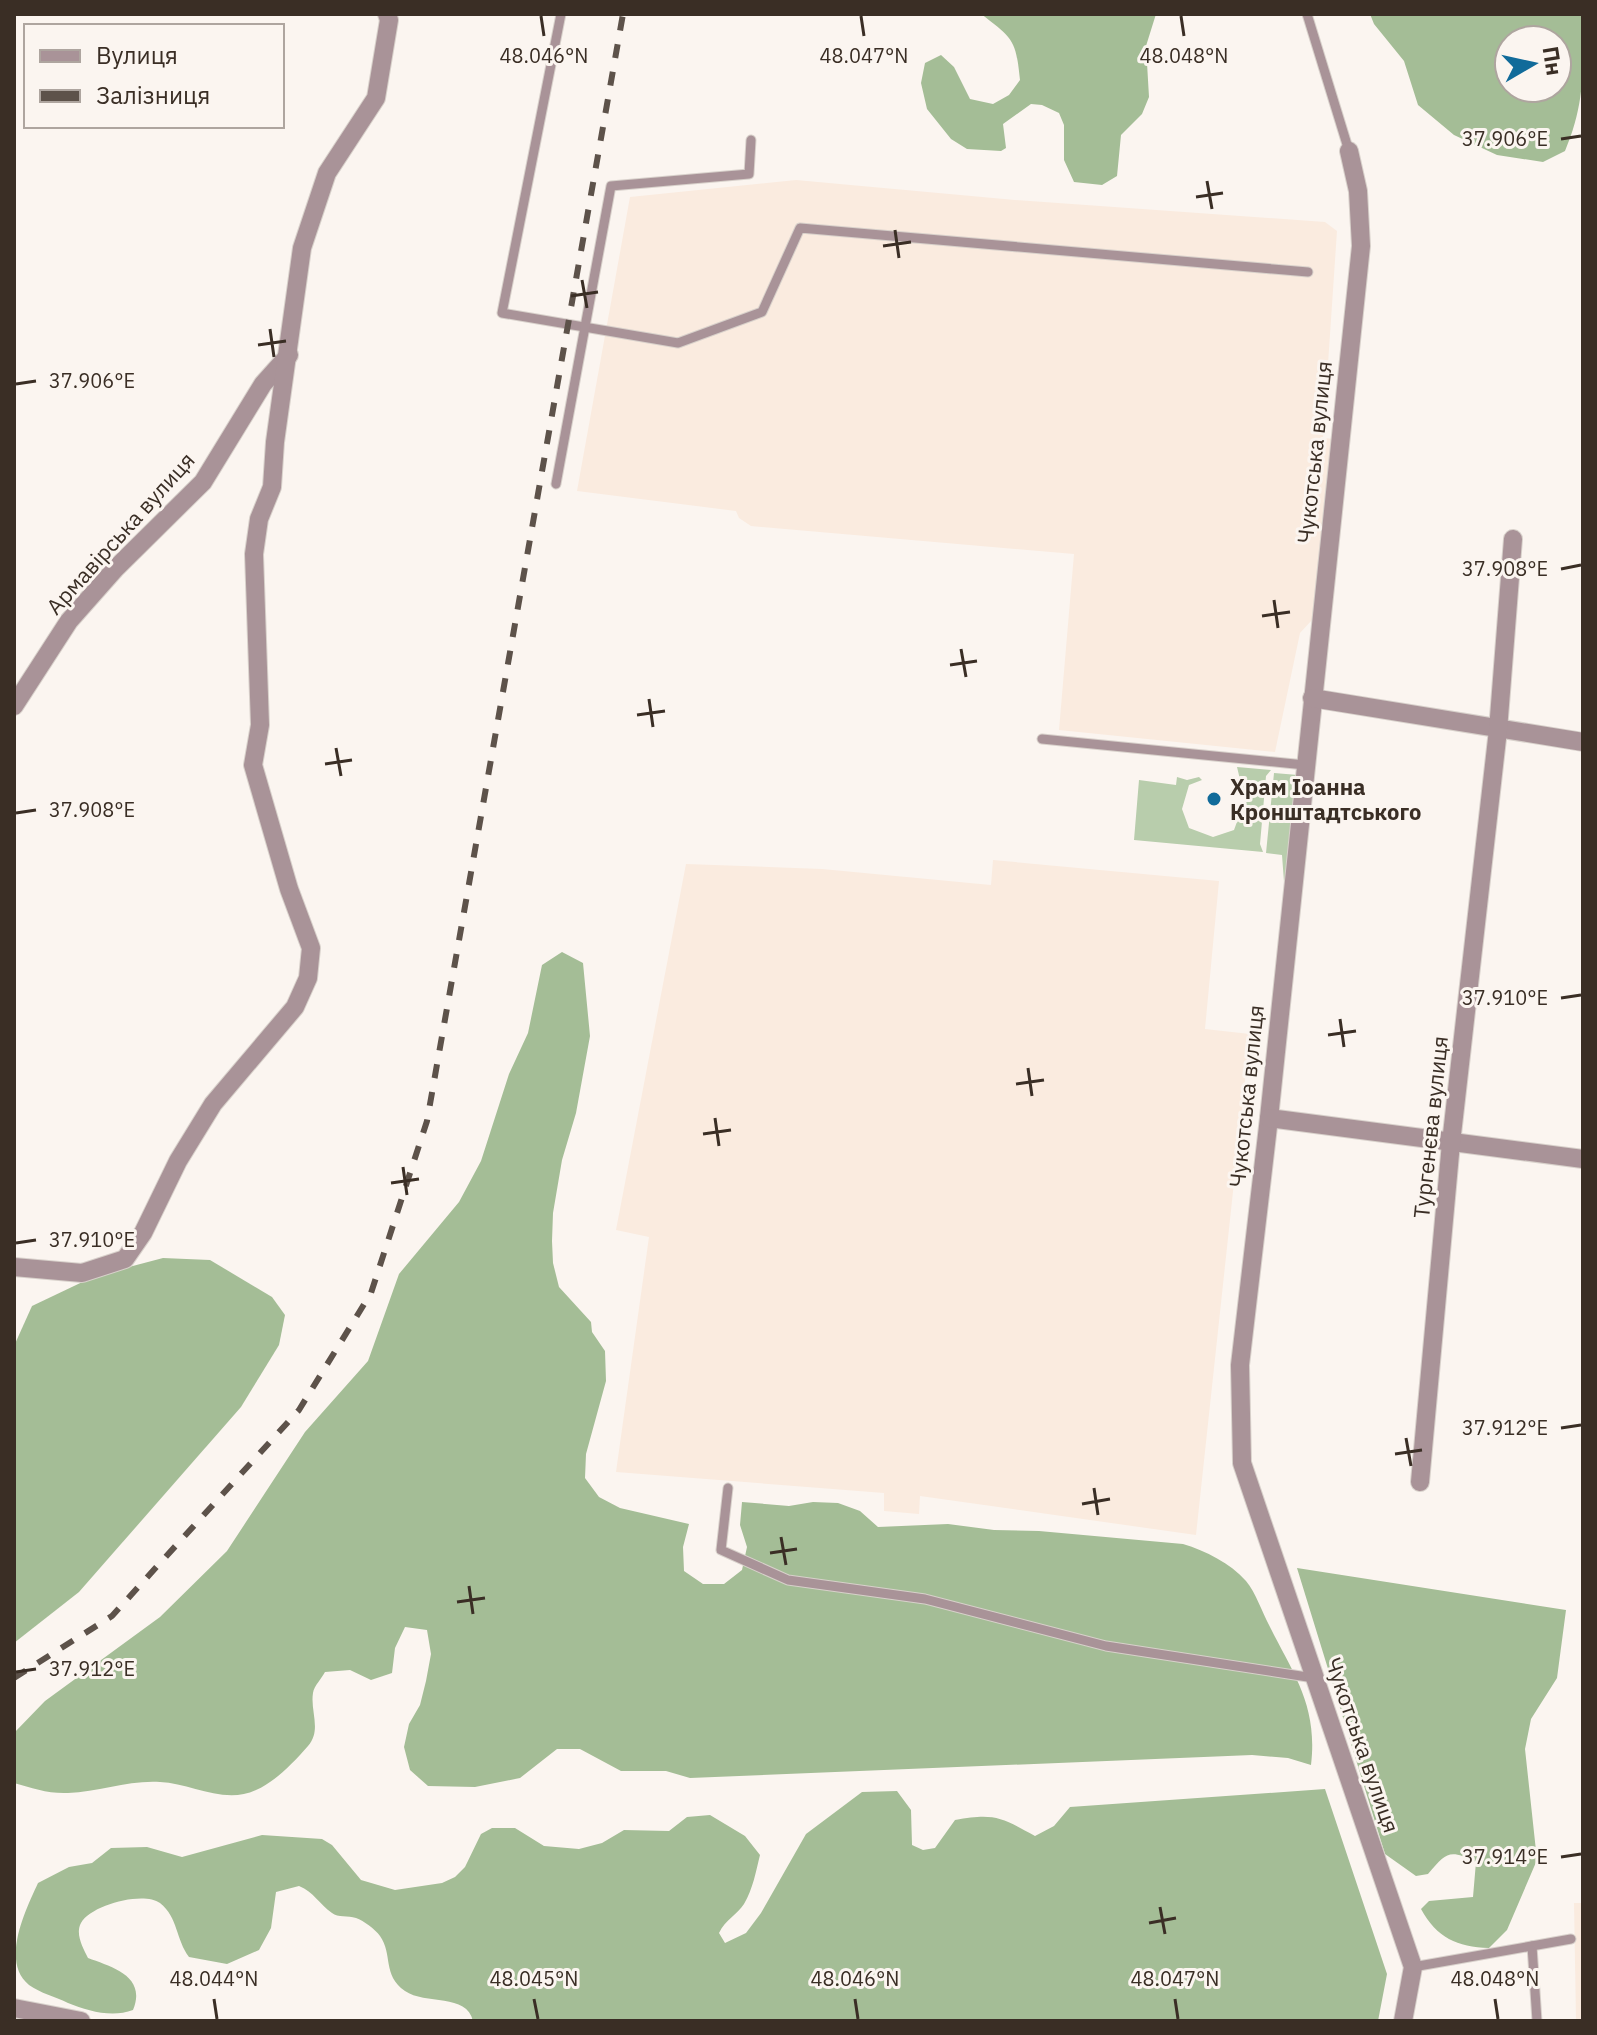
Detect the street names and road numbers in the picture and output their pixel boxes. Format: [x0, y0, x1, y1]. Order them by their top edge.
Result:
street label: Чукотська вулиця [1290, 359, 1338, 545]
street label: Армавірська вулиця [39, 446, 201, 620]
street label: Чукотська вулиця [1222, 1003, 1270, 1189]
street label: Тургенєва вулиця [1406, 1034, 1454, 1220]
street label: Чукотська вулиця [1319, 1654, 1407, 1836]

